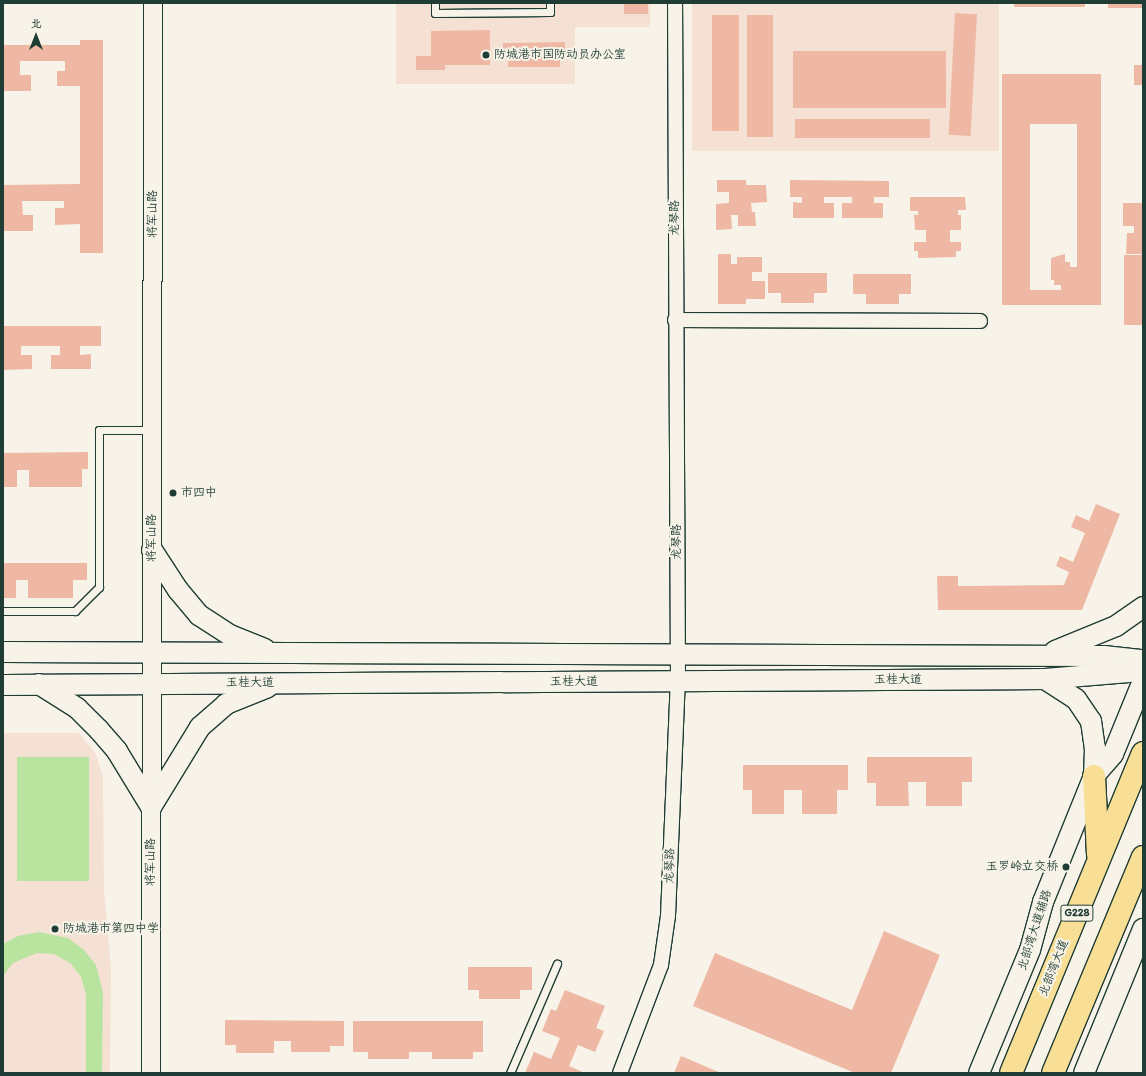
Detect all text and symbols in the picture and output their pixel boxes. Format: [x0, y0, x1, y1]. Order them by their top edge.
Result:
north arrow [16, 16, 56, 56]
text: 北 [31, 17, 42, 30]
place label: 防城港市国防动员办公室 [494, 48, 626, 62]
marker: 防城港市国防动员办公室 [481, 50, 491, 60]
street label: 将军山路 [146, 190, 160, 238]
street label: 龙琴路 [668, 200, 682, 236]
place label: 市四中 [181, 486, 217, 500]
marker: 市四中 [168, 488, 178, 498]
street label: 将军山路 [145, 514, 159, 562]
street label: 龙琴路 [670, 524, 684, 560]
street label: 玉桂大道 [874, 673, 922, 687]
street label: 玉桂大道 [550, 675, 598, 689]
street label: 玉桂大道 [226, 676, 274, 690]
street label: 将军山路 [144, 838, 158, 886]
street label: 龙琴路 [662, 848, 678, 884]
place label: 玉罗岭立交桥 [986, 860, 1058, 874]
marker: 玉罗岭立交桥 [1061, 862, 1071, 872]
street label: 北部湾大道辅路 [1015, 888, 1055, 972]
road number: G228 [1060, 904, 1094, 922]
place label: 防城港市第四中学 [63, 922, 159, 936]
marker: 防城港市第四中学 [50, 924, 60, 934]
street label: 北部湾大道 [1036, 937, 1072, 999]

